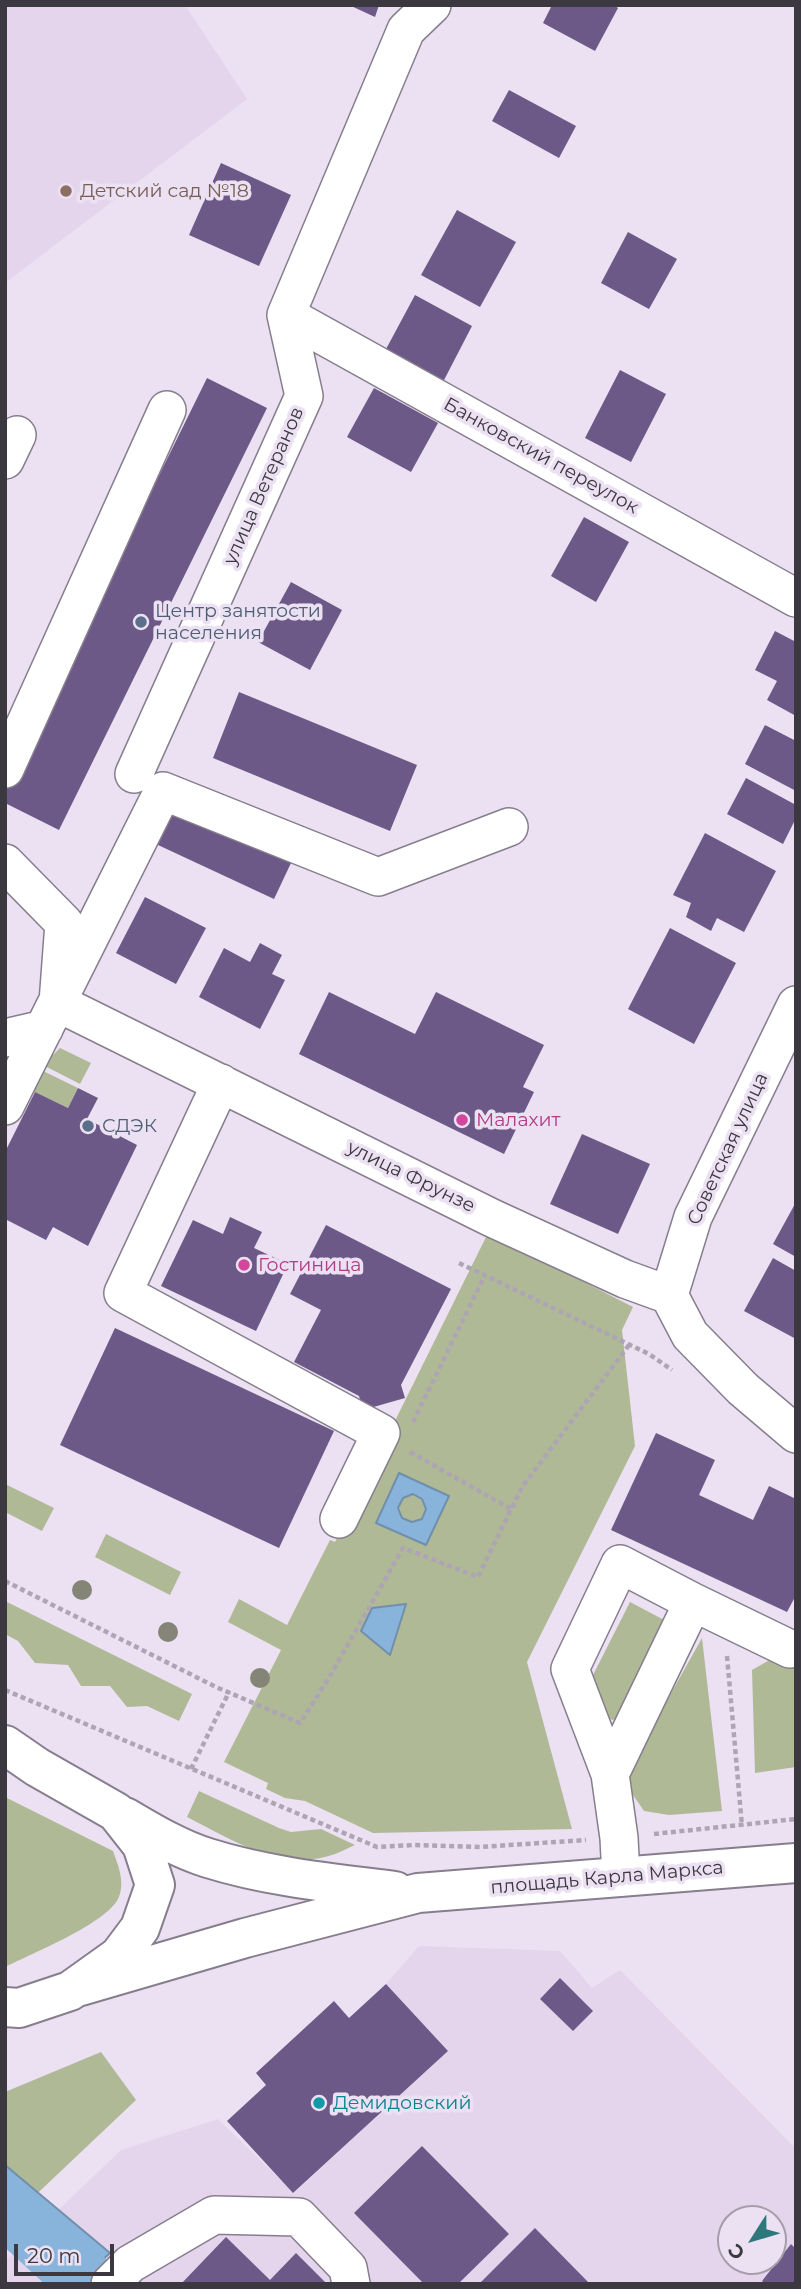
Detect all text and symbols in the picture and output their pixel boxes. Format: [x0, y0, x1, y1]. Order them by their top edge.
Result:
place label: Детский сад №18 [80, 180, 249, 202]
marker: Детский сад №18 [58, 183, 74, 199]
street label: Банковский переулок [440, 393, 642, 519]
street label: улица Ветеранов [219, 403, 309, 569]
place label: Центр занятости населения [155, 600, 321, 644]
marker: Центр занятости населения [133, 614, 149, 630]
street label: Советская улица [683, 1069, 773, 1229]
place label: Малахит [476, 1109, 561, 1131]
marker: Малахит [454, 1112, 470, 1128]
place label: СДЭК [102, 1115, 157, 1137]
marker: СДЭК [80, 1118, 96, 1134]
street label: улица Фрунзе [343, 1136, 479, 1218]
place label: Гостиница [258, 1254, 361, 1276]
marker: Гостиница [236, 1257, 252, 1273]
street label: площадь Карла Маркса [490, 1856, 724, 1900]
place label: Демидовский [333, 2092, 472, 2114]
marker: Демидовский [311, 2095, 327, 2111]
north arrow [717, 2205, 787, 2275]
scale bar [18, 2230, 117, 2274]
text: С [723, 2239, 750, 2264]
text: 20 m [27, 2243, 81, 2268]

